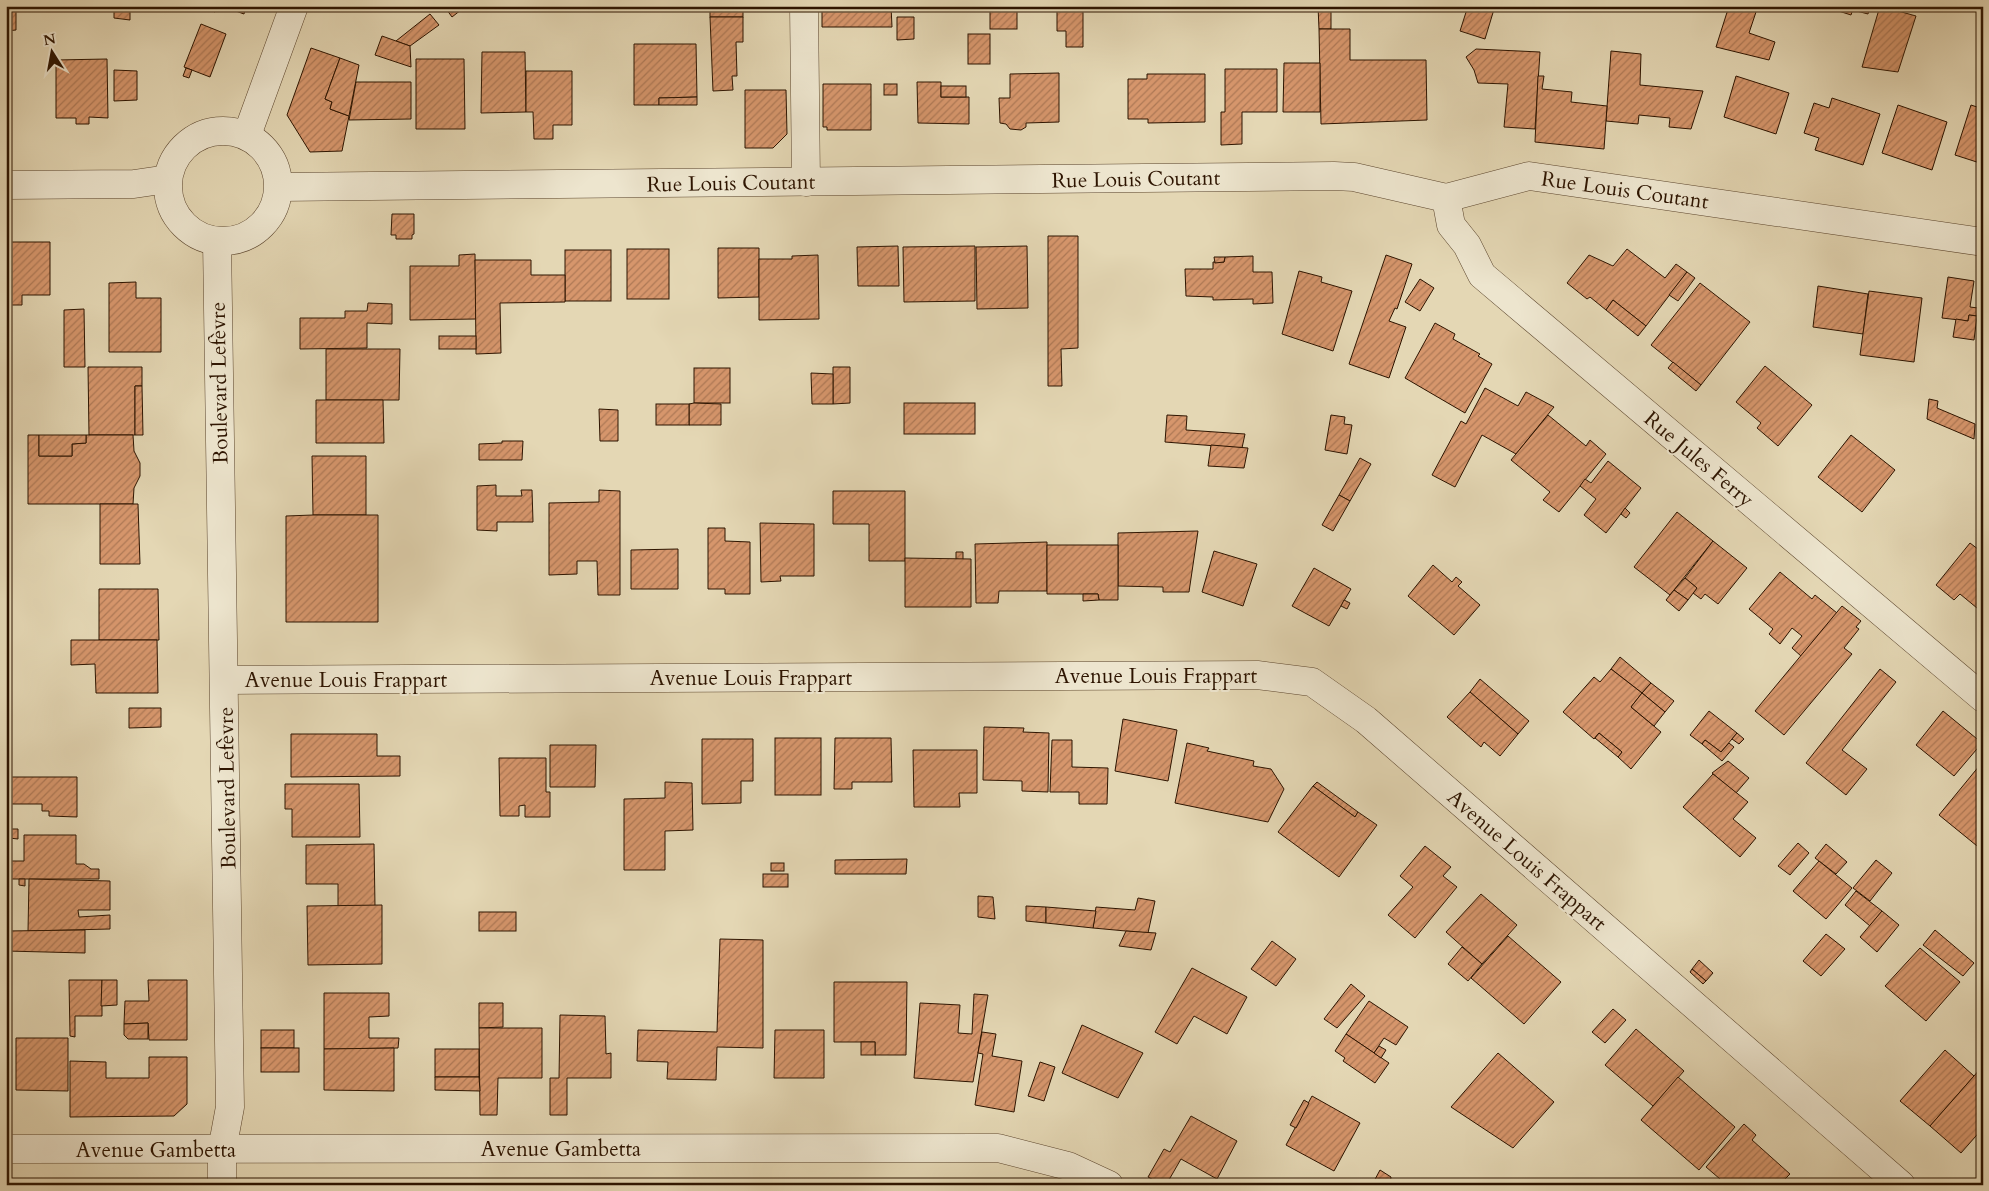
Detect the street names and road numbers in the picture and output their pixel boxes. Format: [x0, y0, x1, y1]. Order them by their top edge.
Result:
street label: Rue Louis Coutant [1051, 164, 1221, 195]
street label: Rue Louis Coutant [1539, 164, 1711, 217]
street label: Rue Louis Coutant [646, 168, 816, 199]
street label: Boulevard Lefèvre [204, 302, 235, 464]
street label: Rue Jules Ferry [1638, 405, 1760, 514]
street label: Avenue Louis Frappart [1055, 662, 1258, 691]
street label: Avenue Louis Frappart [650, 664, 853, 693]
street label: Avenue Louis Frappart [245, 666, 448, 695]
street label: Boulevard Lefèvre [212, 707, 243, 869]
street label: Avenue Louis Frappart [1441, 783, 1613, 938]
street label: Avenue Gambetta [481, 1135, 641, 1164]
street label: Avenue Gambetta [76, 1136, 236, 1165]

